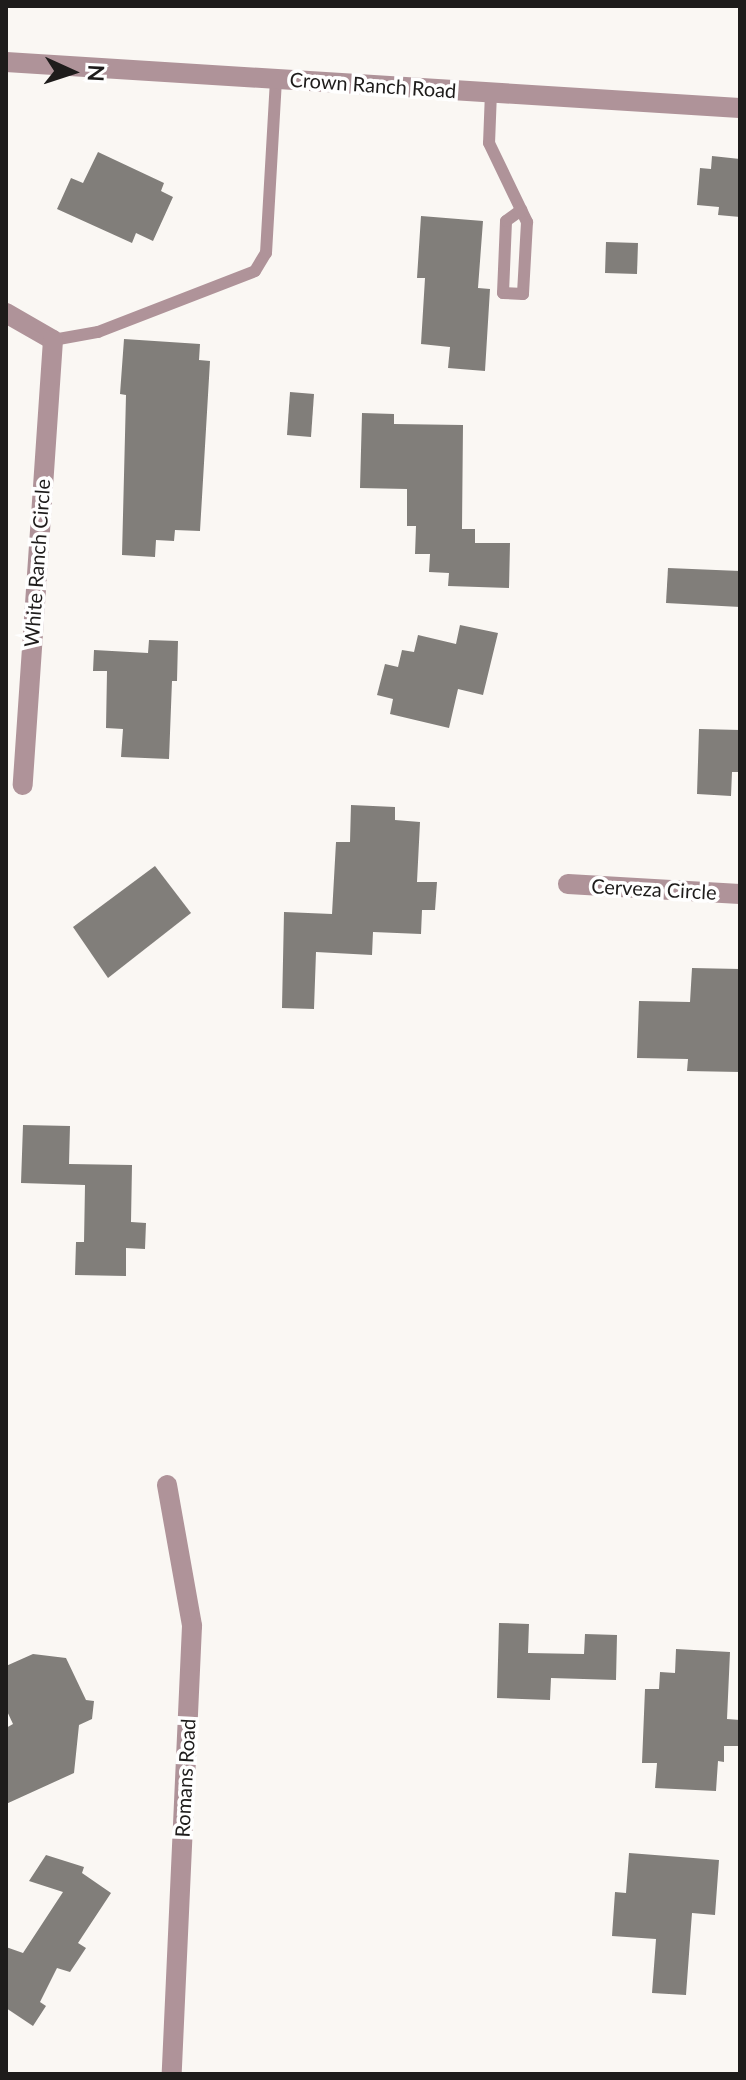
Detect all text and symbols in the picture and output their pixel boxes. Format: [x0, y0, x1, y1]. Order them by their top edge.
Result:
north arrow [32, 32, 112, 112]
text: N [83, 64, 110, 82]
street label: Crown Ranch Road [289, 67, 457, 103]
street label: White Ranch Circle [19, 478, 55, 648]
street label: Cerveza Circle [591, 874, 717, 904]
street label: Romans Road [170, 1718, 200, 1838]

